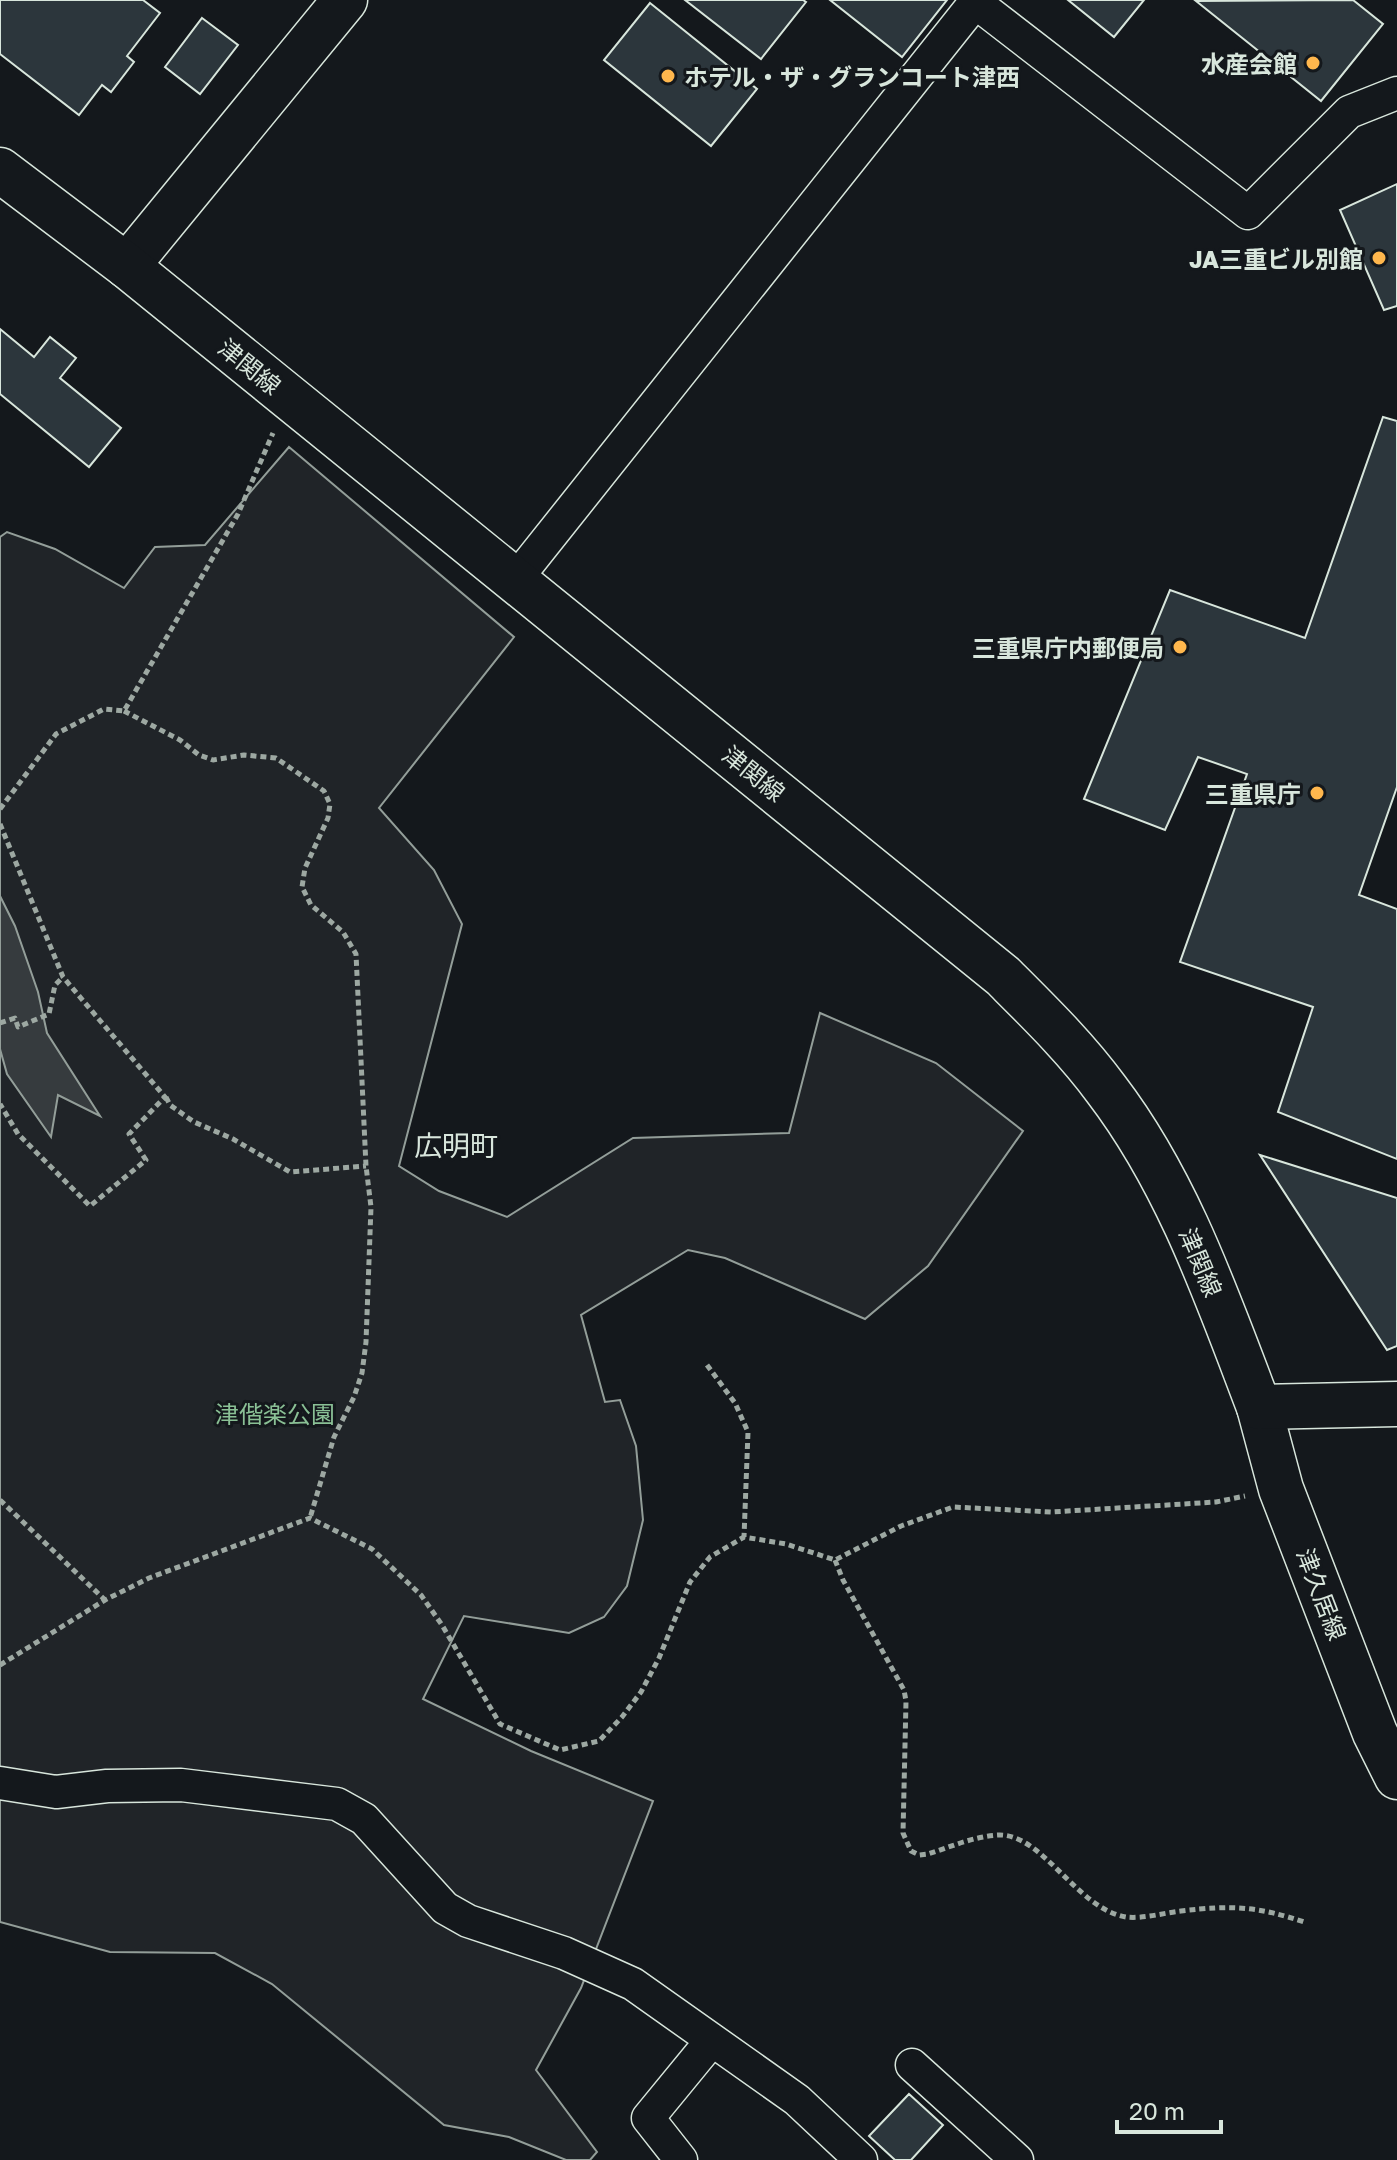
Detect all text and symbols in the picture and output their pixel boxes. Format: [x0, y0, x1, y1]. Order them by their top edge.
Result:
place label: 水産会館 [1201, 49, 1297, 78]
marker: 水産会館 [1304, 54, 1322, 72]
place label: ホテル・ザ・グランコート津西 [684, 62, 1020, 91]
marker: ホテル・ザ・グランコート津西 [659, 67, 677, 85]
place label: JA三重ビル別館 [1189, 244, 1363, 273]
marker: JA三重ビル別館 [1370, 249, 1388, 267]
street label: 津関線 [213, 332, 287, 400]
place label: 三重県庁内郵便局 [972, 633, 1164, 662]
marker: 三重県庁内郵便局 [1171, 638, 1189, 656]
street label: 津関線 [717, 739, 791, 807]
place label: 三重県庁 [1205, 779, 1301, 808]
marker: 三重県庁 [1308, 784, 1326, 802]
district label: 広明町 [414, 1129, 498, 1162]
street label: 津関線 [1174, 1223, 1228, 1301]
park label: 津偕楽公園 [215, 1399, 335, 1428]
street label: 津久居線 [1291, 1544, 1353, 1644]
scale bar [1117, 2084, 1221, 2134]
text: 20 m [1129, 2096, 1185, 2125]

